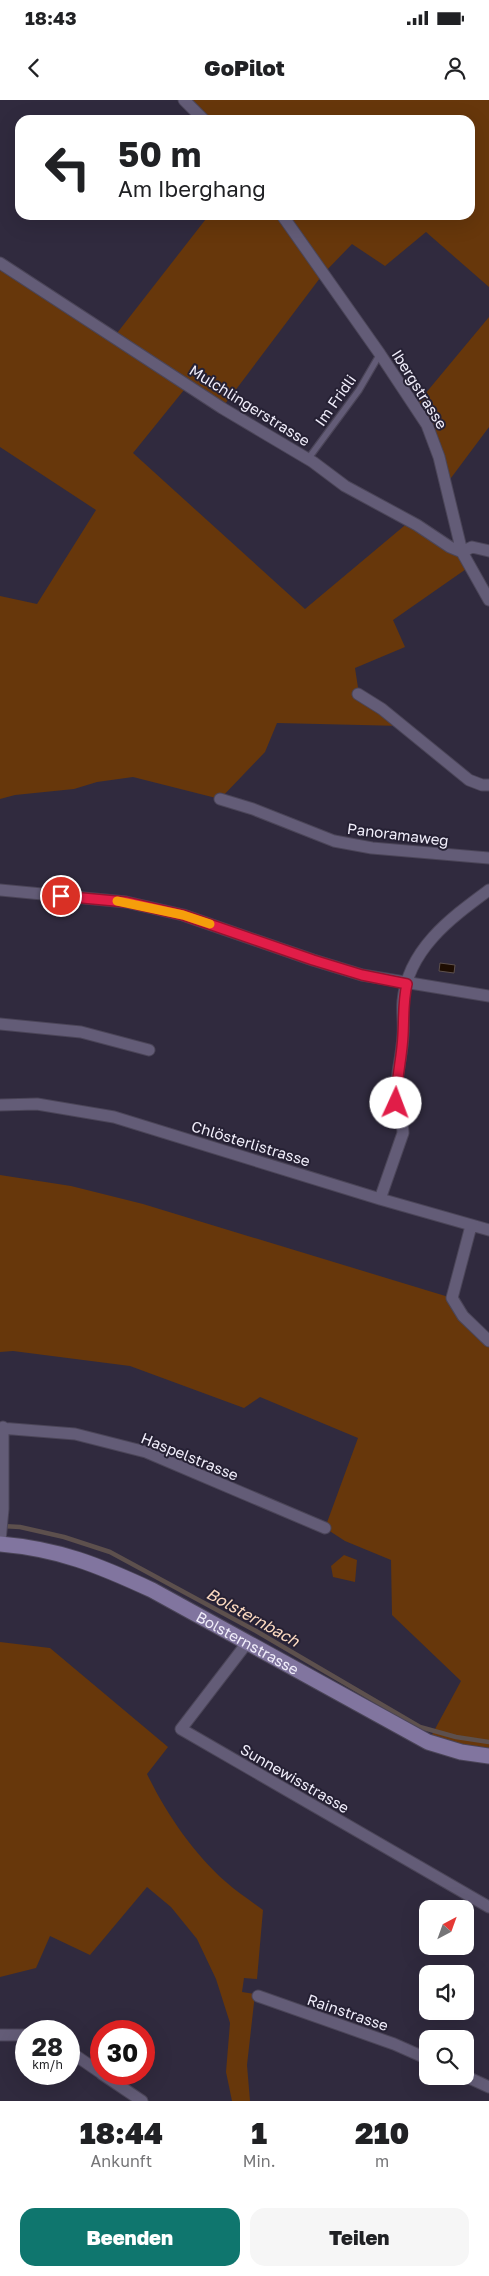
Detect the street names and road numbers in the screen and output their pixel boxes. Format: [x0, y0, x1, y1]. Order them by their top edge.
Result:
street label: Ibergstrasse [388, 346, 452, 432]
street label: Mulchlingerstrasse [186, 361, 314, 450]
street label: Im Fridli [311, 371, 359, 429]
street label: Panoramaweg [346, 819, 450, 849]
street label: Chlösterlistrasse [189, 1116, 313, 1170]
street label: Haspelstrasse [139, 1428, 242, 1484]
street label: Bolsternstrasse [193, 1607, 302, 1678]
street label: Sunnewisstrasse [237, 1740, 353, 1817]
street label: Rainstrasse [305, 1990, 391, 2034]

